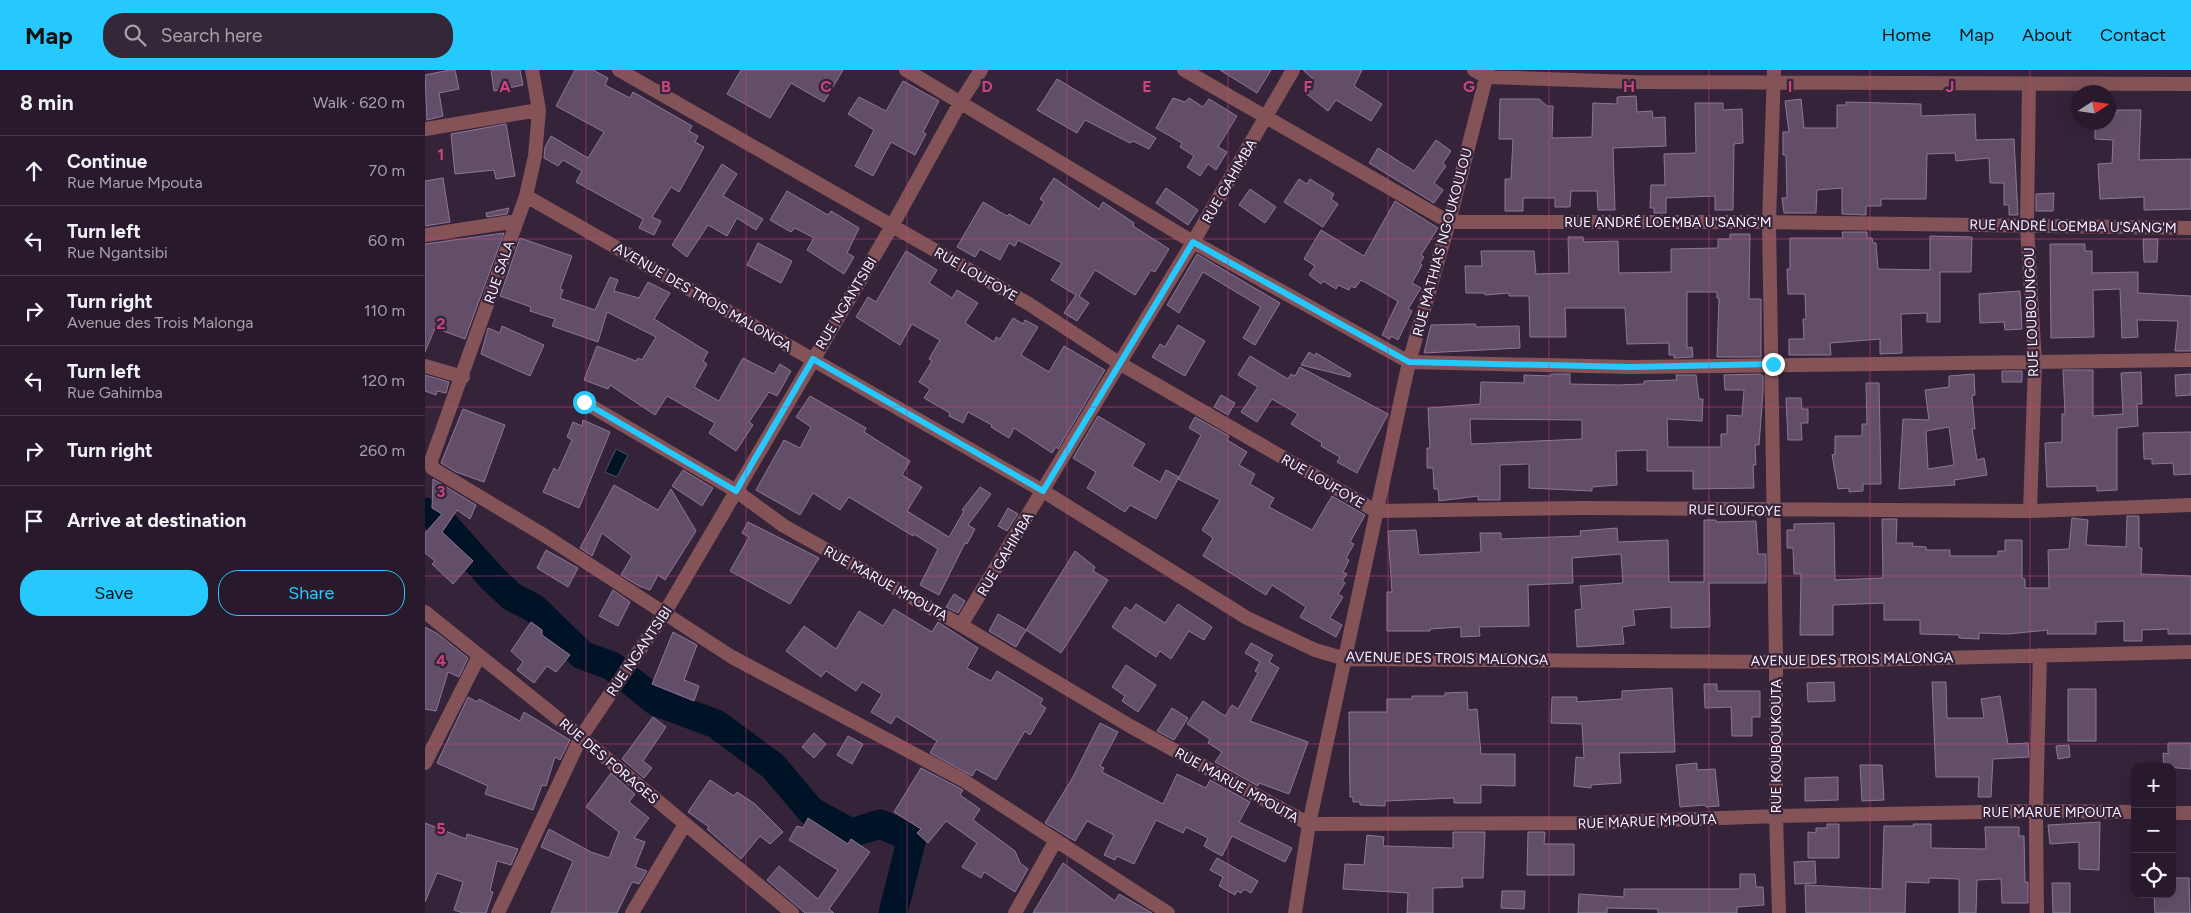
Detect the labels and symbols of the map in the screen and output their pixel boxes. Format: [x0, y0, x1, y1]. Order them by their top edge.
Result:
text: A [499, 77, 511, 96]
text: B [661, 77, 671, 96]
text: C [820, 77, 832, 96]
text: D [981, 77, 993, 96]
text: E [1142, 77, 1152, 96]
text: F [1304, 77, 1313, 96]
text: G [1463, 77, 1475, 96]
text: H [1623, 77, 1635, 96]
text: I [1788, 77, 1792, 96]
text: J [1946, 77, 1954, 96]
north arrow [2071, 85, 2116, 130]
street label: RUE GAHIMBA [1198, 136, 1261, 226]
text: 1 [438, 145, 444, 164]
street label: RUE MATHIAS NGOUKOULOU [1409, 146, 1476, 338]
street label: RUE ANDRÉ LOEMBA U'SANG'M [1564, 214, 1772, 231]
street label: RUE ANDRÉ LOEMBA U'SANG'M [1969, 216, 2177, 237]
street label: RUE SALA [481, 238, 518, 306]
street label: AVENUE DES TROIS MALONGA [611, 239, 795, 356]
street label: RUE LOUFOYE [931, 244, 1020, 305]
street label: RUE LOUBOUNGOU [2021, 247, 2042, 377]
street label: RUE NGANTSIBI [812, 254, 881, 352]
text: 2 [436, 314, 446, 333]
route end [1762, 353, 1785, 376]
route start [573, 391, 596, 414]
street label: RUE LOUFOYE [1278, 451, 1367, 512]
text: 3 [437, 482, 446, 501]
street label: RUE LOUFOYE [1688, 501, 1782, 520]
street label: RUE GAHIMBA [974, 509, 1037, 599]
street label: RUE MARUE MPOUTA [821, 542, 951, 625]
street label: RUE NGANTSIBI [603, 603, 676, 699]
street label: AVENUE DES TROIS MALONGA [1346, 648, 1549, 669]
street label: AVENUE DES TROIS MALONGA [1751, 649, 1954, 670]
text: 4 [436, 651, 446, 670]
street label: RUE KOUBOUKOUTA [1768, 678, 1785, 813]
street label: RUE DES FORAGES [556, 715, 662, 808]
street label: RUE MARUE MPOUTA [1172, 744, 1302, 827]
street label: RUE MARUE MPOUTA [1983, 804, 2122, 821]
street label: RUE MARUE MPOUTA [1577, 811, 1717, 832]
text: 5 [436, 819, 446, 838]

